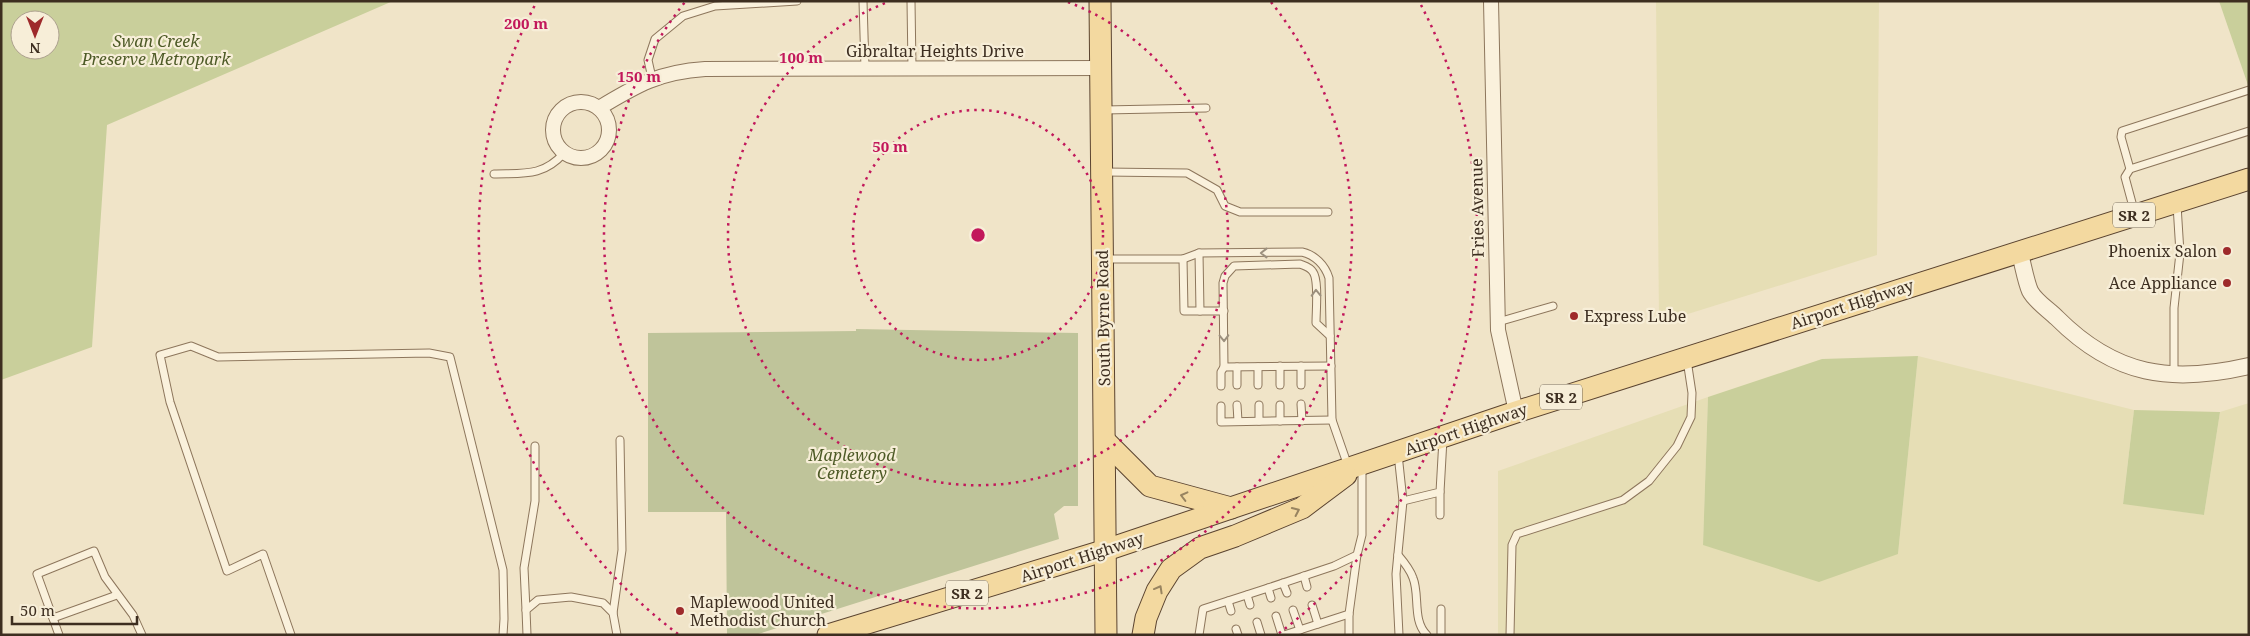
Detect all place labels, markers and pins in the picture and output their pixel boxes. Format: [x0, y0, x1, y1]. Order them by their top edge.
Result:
centre of rings [969, 226, 987, 244]
place label: Phoenix Salon [2108, 240, 2217, 262]
marker: Phoenix Salon [2221, 245, 2233, 257]
place label: Ace Appliance [2109, 272, 2217, 294]
marker: Ace Appliance [2221, 277, 2233, 289]
place label: Express Lube [1584, 305, 1686, 327]
marker: Express Lube [1568, 310, 1580, 322]
place label: Maplewood United Methodist Church [690, 591, 835, 631]
marker: Maplewood United Methodist Church [674, 605, 686, 617]

